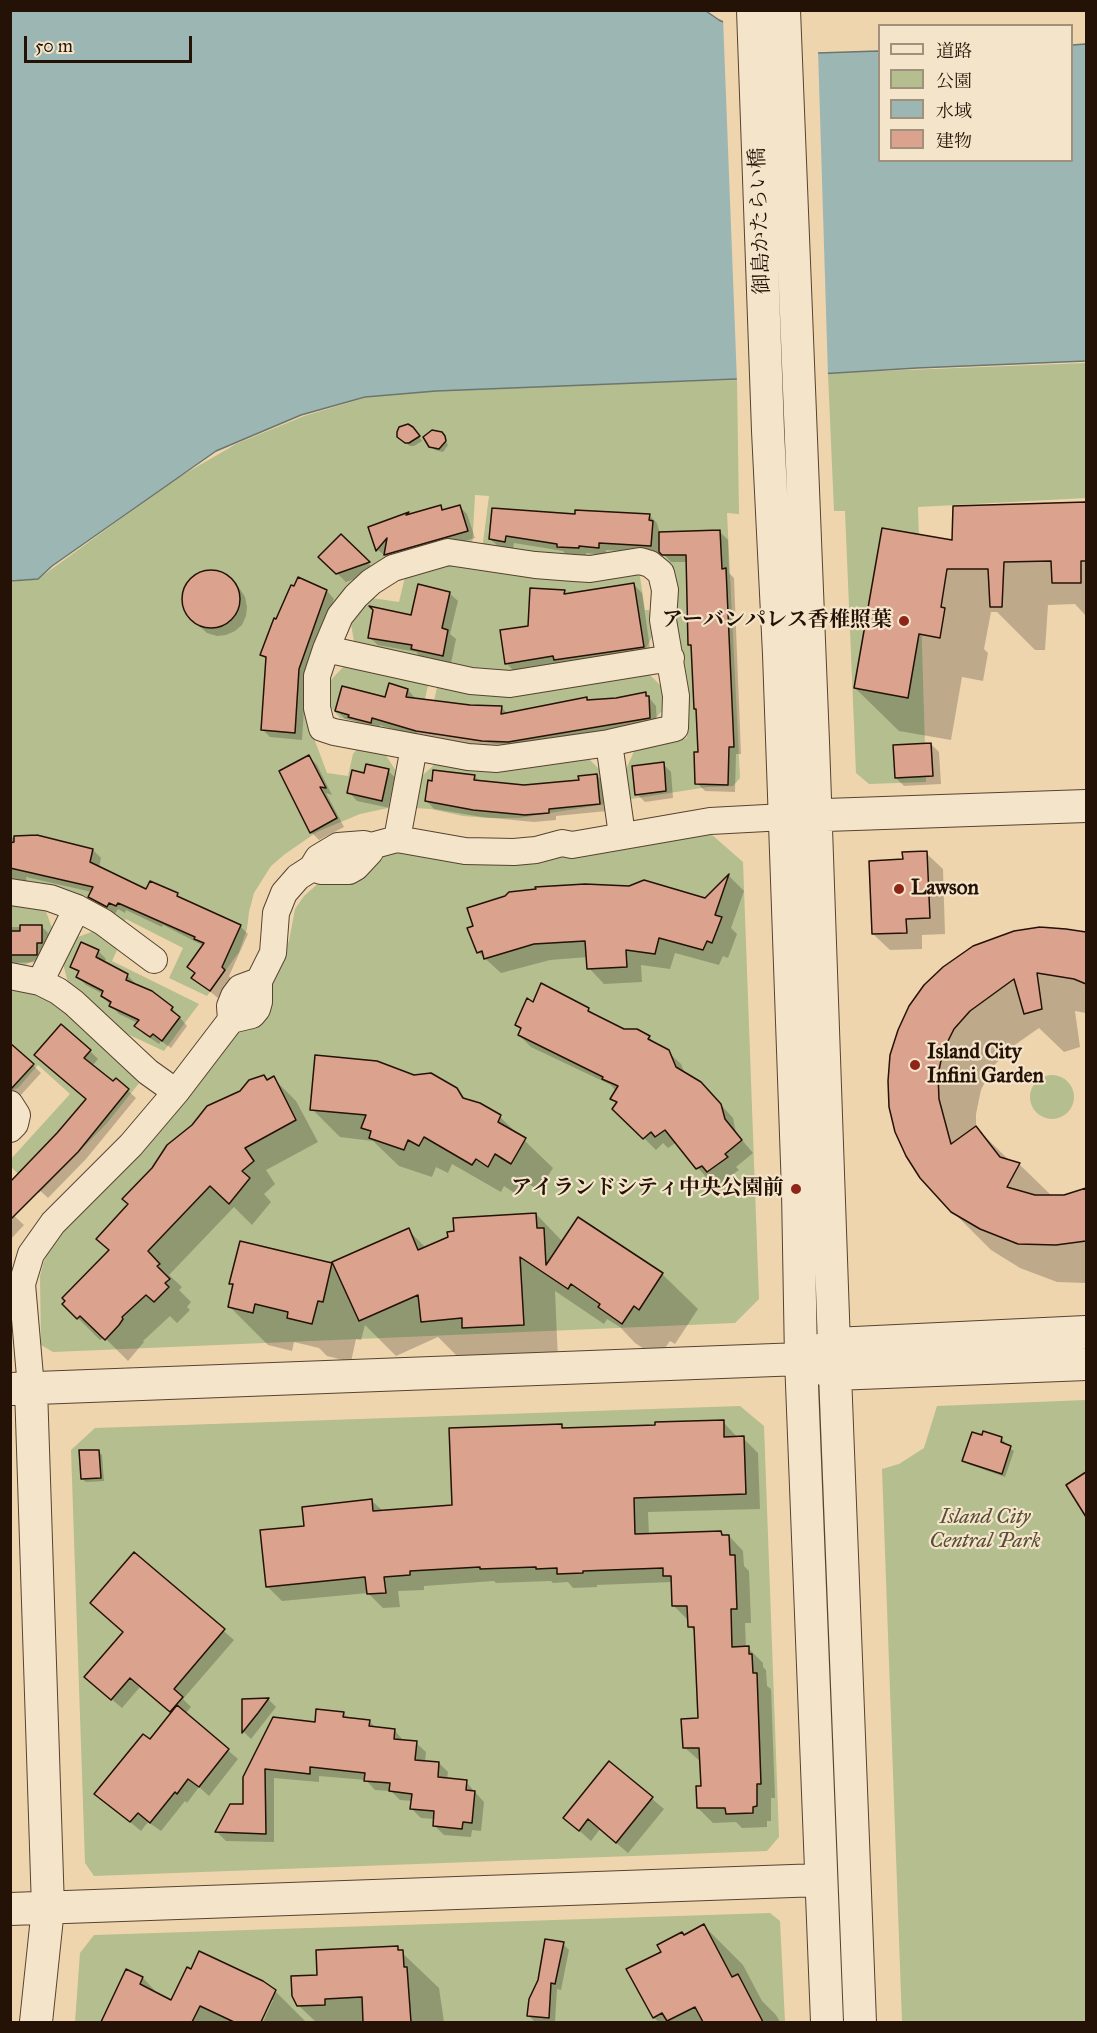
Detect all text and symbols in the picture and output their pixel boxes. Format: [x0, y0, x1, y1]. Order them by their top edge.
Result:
scale bar [27, 24, 195, 62]
legend [878, 24, 1073, 162]
text: 50 m [35, 35, 73, 57]
text: 道路 [936, 40, 972, 62]
text: 公園 [936, 70, 972, 92]
text: 水域 [936, 100, 972, 122]
text: 建物 [936, 130, 972, 152]
street label: 御島かたらい橋 [746, 147, 776, 295]
place label: アーバンパレス香椎照葉 [662, 608, 892, 634]
marker: アーバンパレス香椎照葉 [897, 614, 911, 628]
place label: Lawson [911, 876, 979, 902]
marker: Lawson [892, 882, 906, 896]
place label: Island City Infini Garden [927, 1040, 1044, 1090]
marker: Island City Infini Garden [908, 1058, 922, 1072]
place label: アイランドシティ中央公園前 [511, 1176, 784, 1202]
marker: アイランドシティ中央公園前 [789, 1182, 803, 1196]
park label: Island City Central Park [929, 1505, 1041, 1555]

